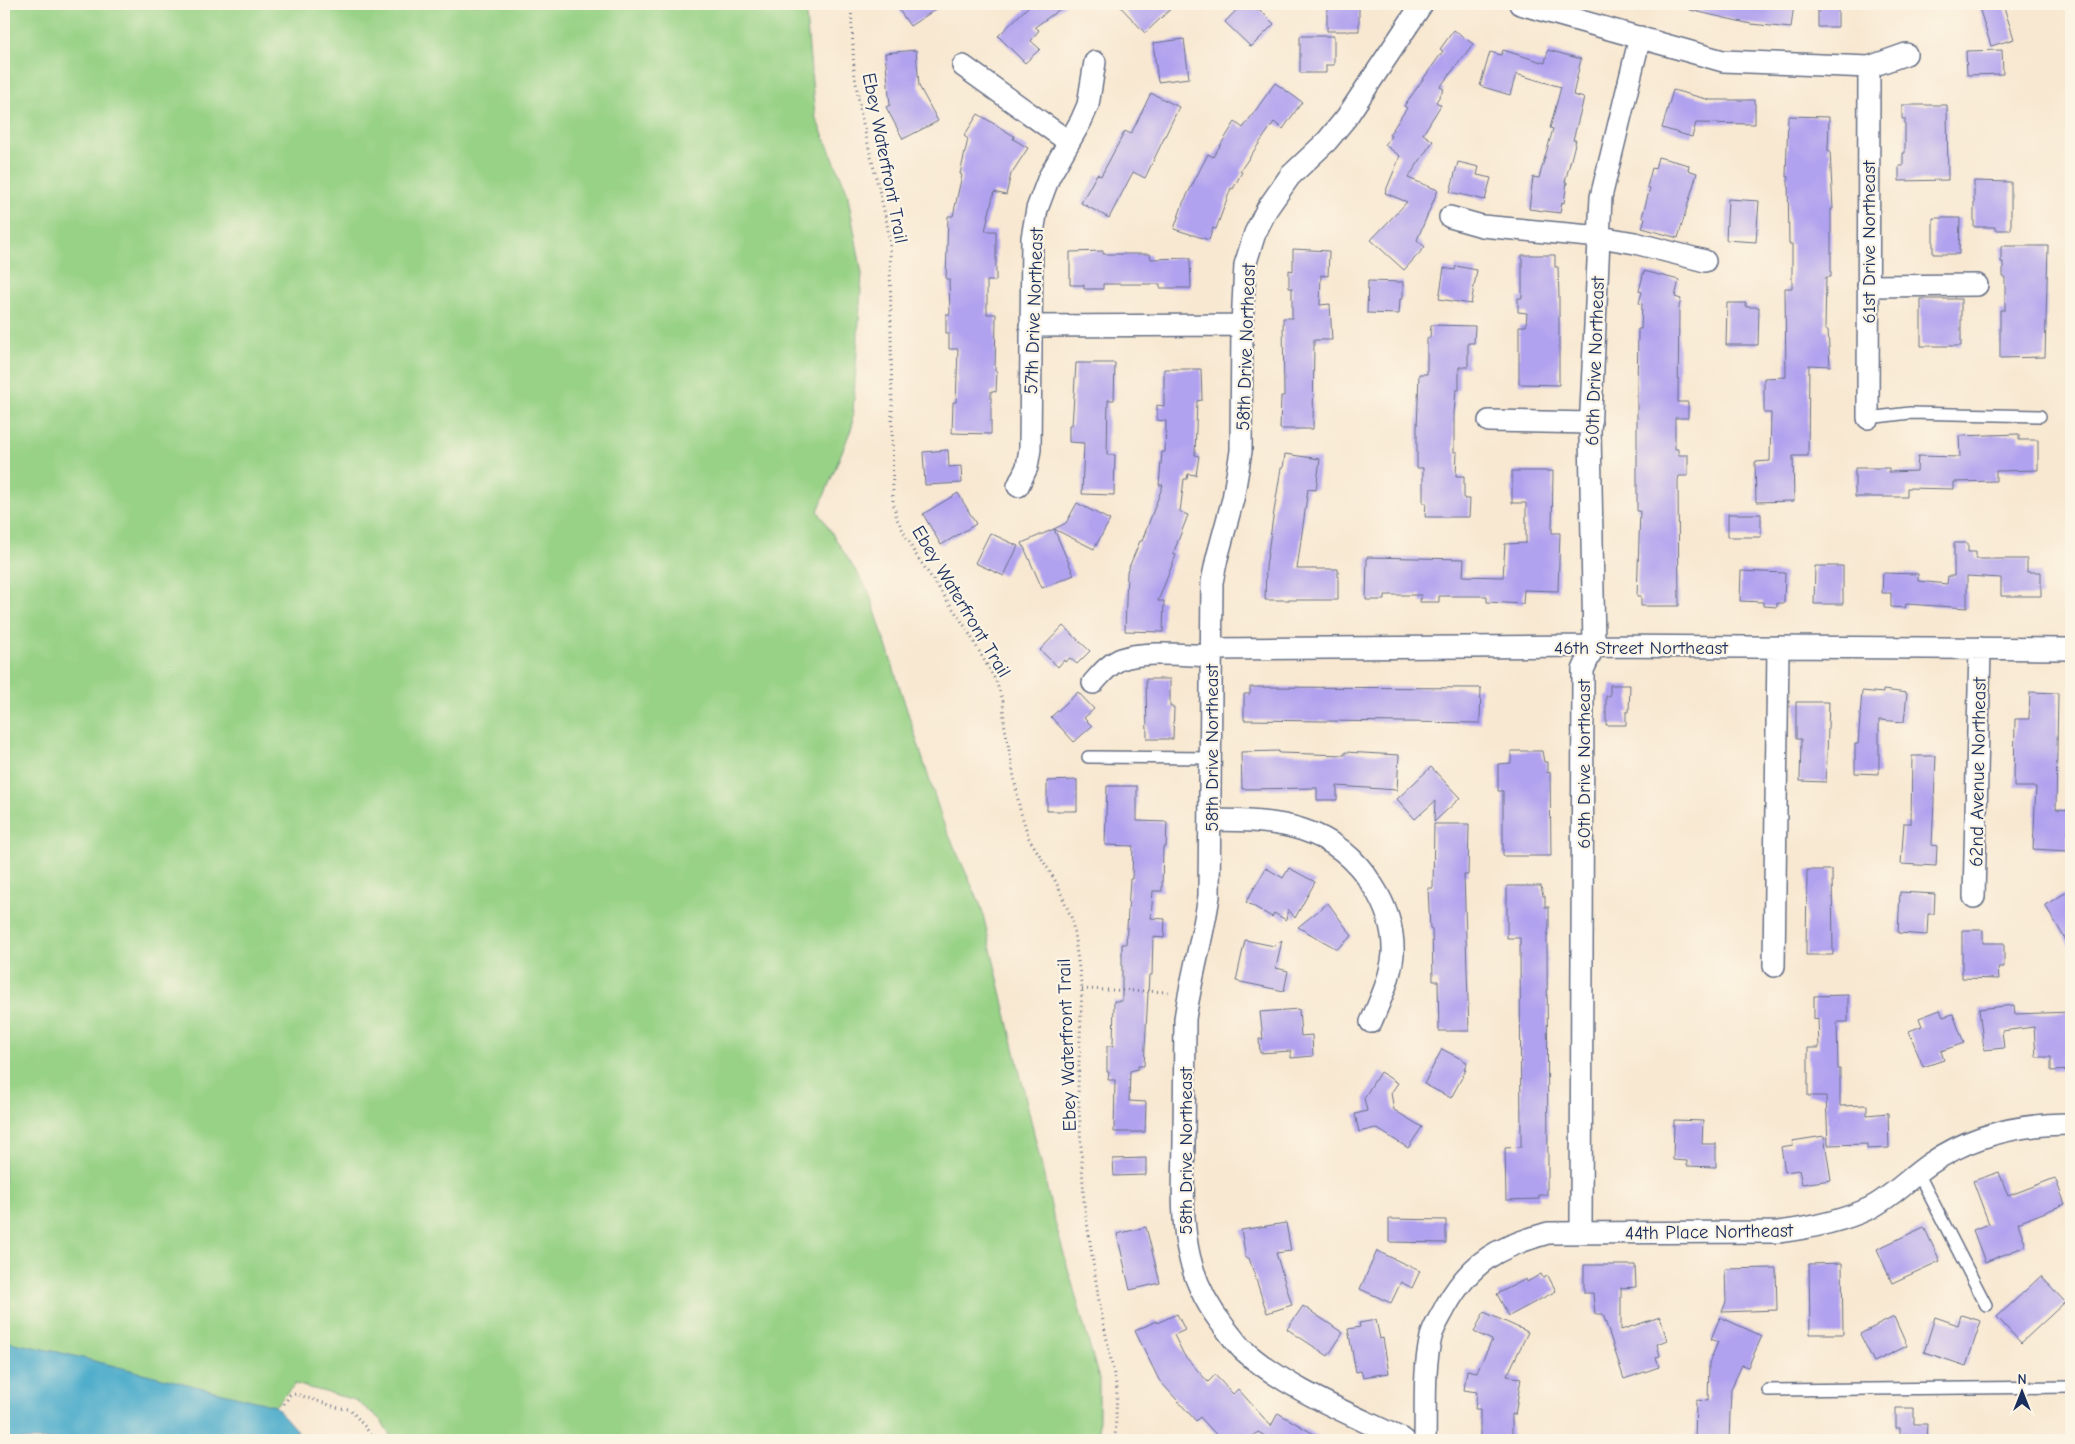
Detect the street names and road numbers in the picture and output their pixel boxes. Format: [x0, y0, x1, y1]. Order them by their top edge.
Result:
street label: Ebey Waterfront Trail [858, 71, 912, 245]
street label: 61st Drive Northeast [1858, 160, 1880, 324]
street label: 57th Drive Northeast [1020, 227, 1048, 395]
street label: 58th Drive Northeast [1232, 262, 1260, 431]
street label: 60th Drive Northeast [1581, 275, 1609, 446]
street label: Ebey Waterfront Trail [907, 522, 1015, 681]
street label: 46th Street Northeast [1554, 637, 1728, 659]
street label: 58th Drive Northeast [1201, 664, 1223, 832]
street label: 62nd Avenue Northeast [1965, 676, 1991, 867]
street label: 60th Drive Northeast [1573, 679, 1595, 849]
street label: Ebey Waterfront Trail [1053, 958, 1081, 1132]
street label: 58th Drive Northeast [1175, 1067, 1197, 1235]
street label: 44th Place Northeast [1625, 1220, 1794, 1244]

